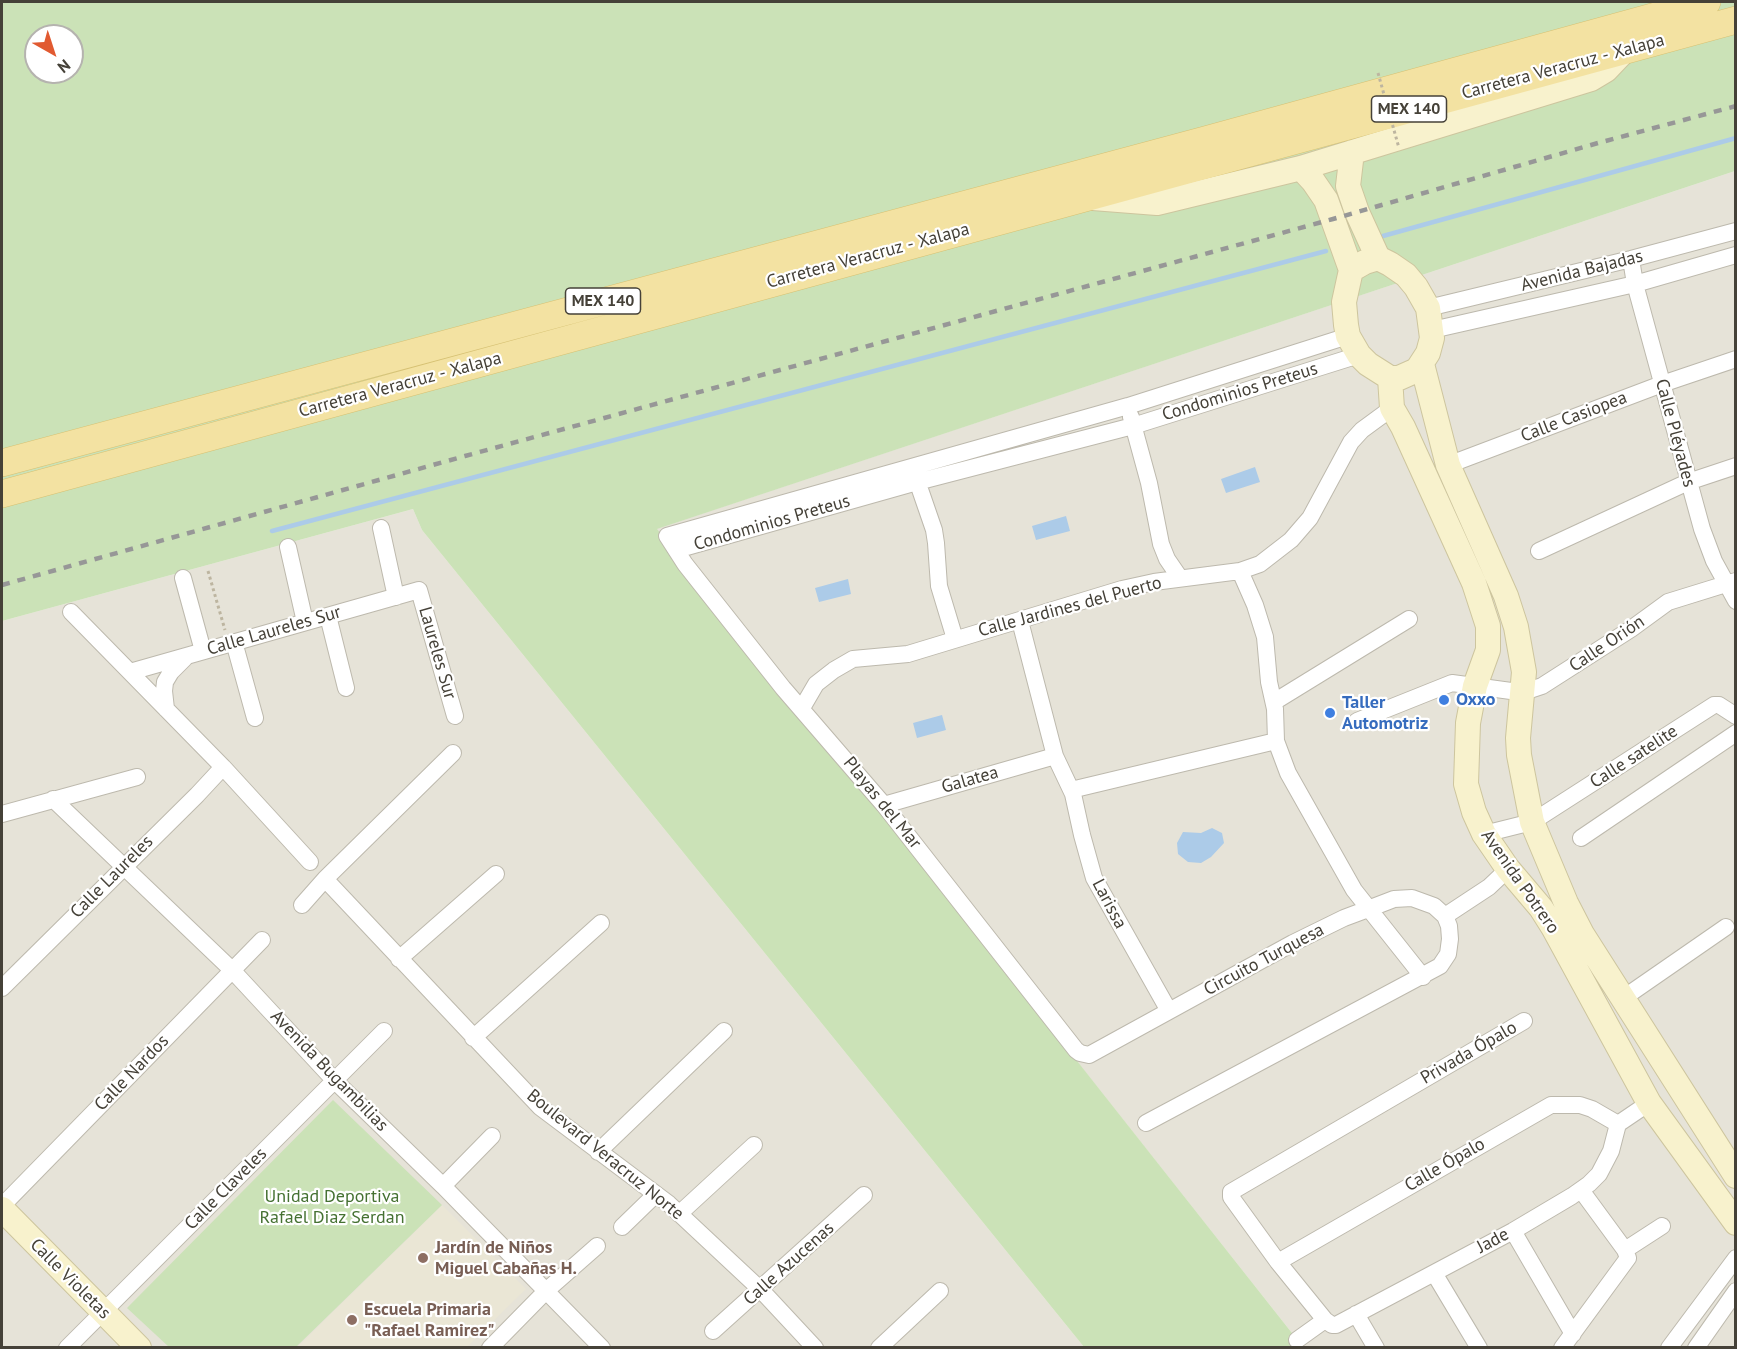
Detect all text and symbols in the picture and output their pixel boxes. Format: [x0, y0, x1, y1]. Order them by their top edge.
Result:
north arrow [24, 24, 84, 84]
street label: Carretera Veracruz - Xalapa [1459, 30, 1667, 104]
text: N [54, 55, 74, 78]
road number: MEX 140 [1372, 96, 1446, 122]
street label: Carretera Veracruz - Xalapa [764, 219, 972, 293]
street label: Avenida Bajadas [1519, 245, 1645, 297]
road number: MEX 140 [566, 288, 640, 314]
street label: Carretera Veracruz - Xalapa [296, 348, 504, 422]
street label: Condominios Preteus [1160, 358, 1320, 426]
street label: Calle Pléyades [1650, 377, 1700, 489]
street label: Calle Casiopea [1518, 387, 1630, 447]
street label: Condominios Preteus [691, 490, 853, 556]
street label: Calle Jardines del Puerto [976, 572, 1164, 642]
street label: Calle Laureles Sur [205, 602, 343, 660]
street label: Laureles Sur [414, 604, 460, 702]
street label: Calle Orión [1565, 611, 1649, 677]
place label: Oxxo [1456, 689, 1496, 711]
place label: Taller Automotriz [1342, 692, 1428, 734]
marker: Oxxo [1437, 693, 1451, 707]
marker: Taller Automotriz [1323, 706, 1337, 720]
street label: Calle satelite [1586, 721, 1682, 793]
street label: Playas del Mar [838, 753, 926, 853]
street label: Galatea [939, 762, 1001, 798]
street label: Avenida Potrero [1476, 826, 1564, 938]
street label: Calle Laureles [66, 831, 158, 923]
street label: Larissa [1087, 876, 1131, 932]
street label: Circuito Turquesa [1200, 919, 1328, 1001]
street label: Avenida Bugambilias [266, 1006, 392, 1136]
street label: Privada Ópalo [1417, 1017, 1521, 1089]
street label: Calle Nardos [90, 1030, 174, 1116]
street label: Boulevard Veracruz Norte [522, 1085, 688, 1225]
street label: Calle Ópalo [1401, 1133, 1489, 1197]
street label: Calle Claveles [180, 1143, 272, 1235]
park label: Unidad Deportiva Rafael Diaz Serdan [260, 1186, 404, 1228]
street label: Calle Azucenas [739, 1218, 839, 1310]
street label: Jade [1473, 1224, 1513, 1258]
street label: Calle Violetas [25, 1234, 115, 1324]
place label: Jardín de Niños Miguel Cabañas H. [435, 1237, 577, 1280]
marker: Jardín de Niños Miguel Cabañas H. [416, 1251, 430, 1265]
place label: Escuela Primaria "Rafael Ramirez" [364, 1299, 494, 1342]
marker: Escuela Primaria "Rafael Ramirez" [345, 1313, 359, 1327]

